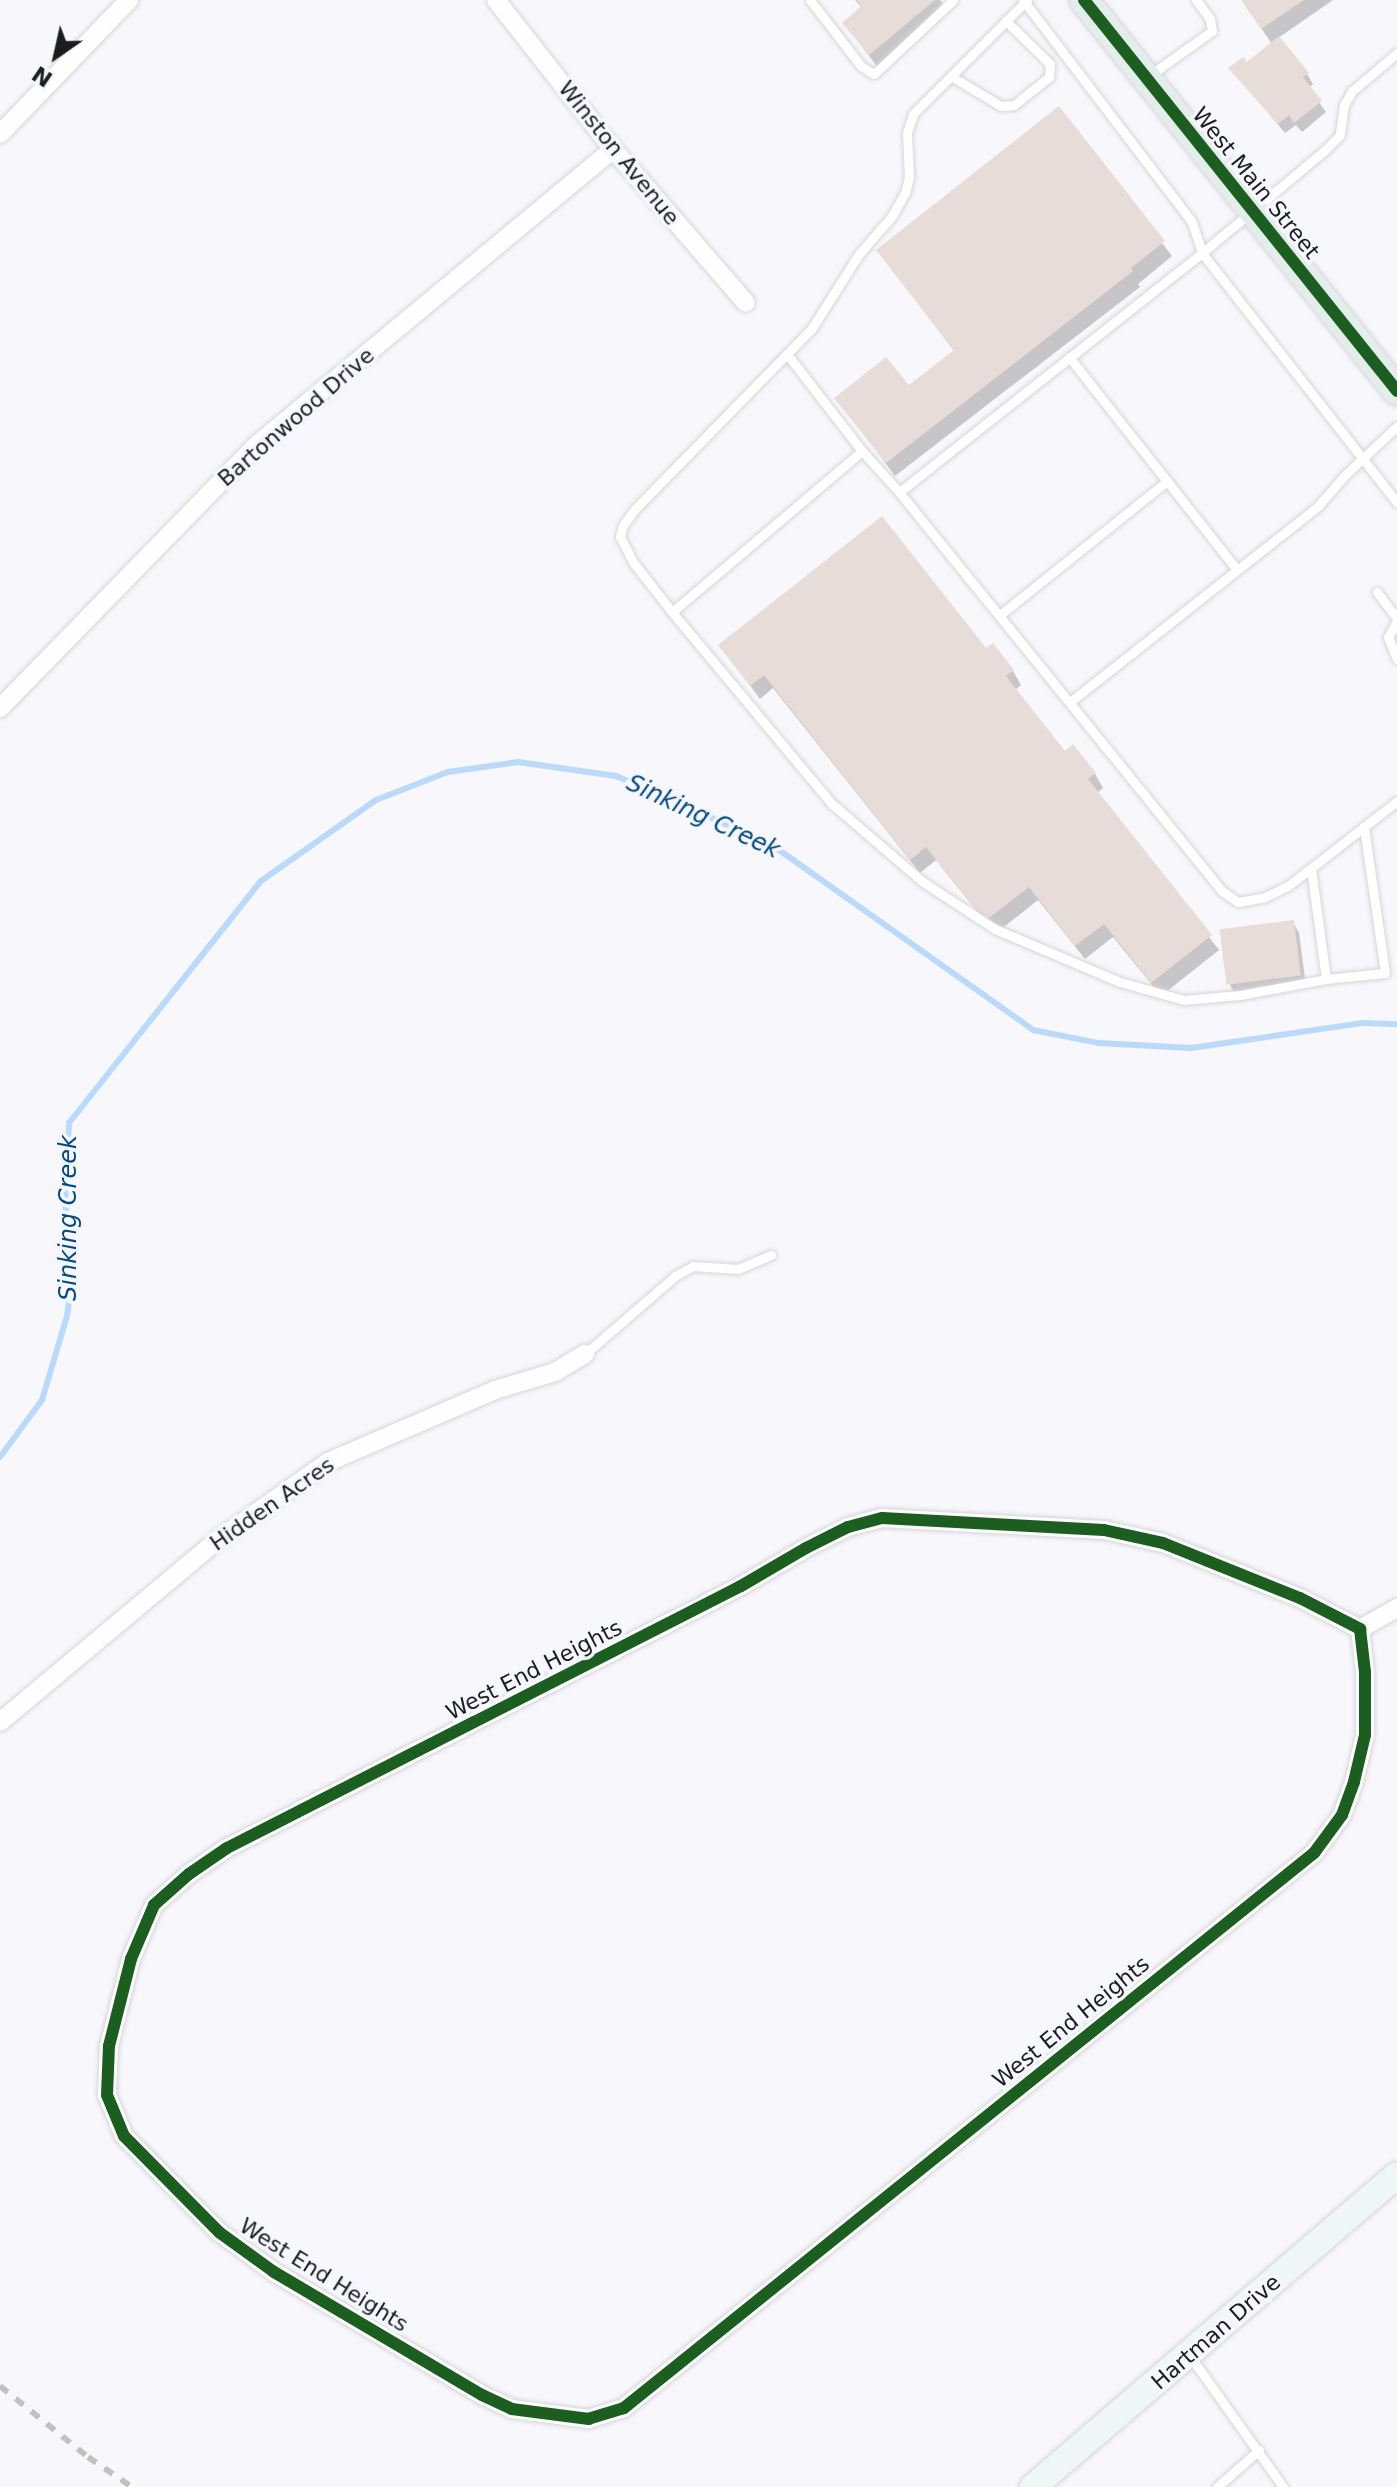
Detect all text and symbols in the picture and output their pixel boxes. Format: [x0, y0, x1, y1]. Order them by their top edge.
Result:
north arrow [16, 16, 96, 96]
text: N [28, 61, 57, 92]
street label: Winston Avenue [553, 76, 685, 230]
street label: West Main Street [1187, 102, 1325, 264]
street label: Bartonwood Drive [213, 342, 379, 492]
water label: Sinking Creek [622, 769, 784, 865]
water label: Sinking Creek [55, 1135, 83, 1301]
street label: Hidden Acres [205, 1451, 339, 1557]
street label: West End Heights [442, 1614, 626, 1726]
street label: West End Heights [987, 1951, 1155, 2093]
street label: West End Heights [235, 2212, 413, 2338]
street label: Hartman Drive [1146, 2269, 1286, 2395]

